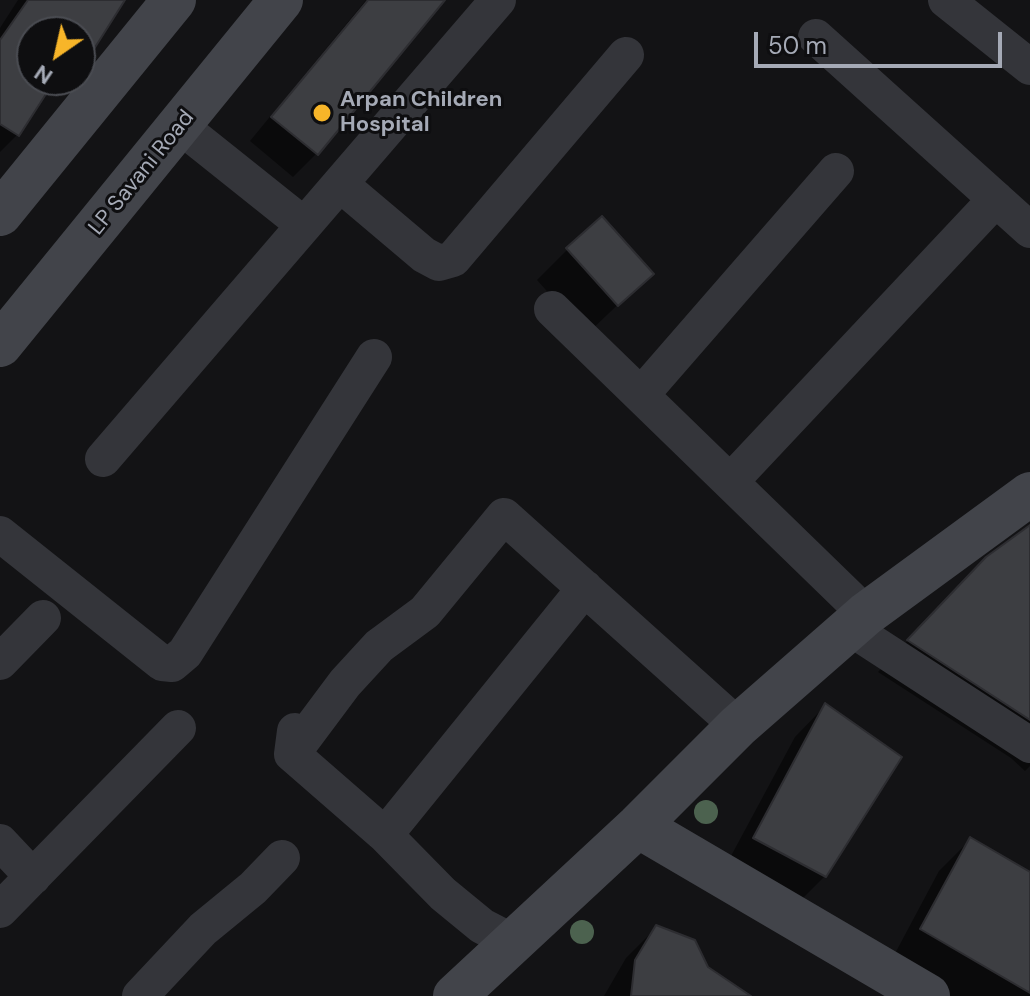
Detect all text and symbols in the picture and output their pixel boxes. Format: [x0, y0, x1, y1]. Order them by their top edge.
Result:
north arrow [16, 16, 96, 96]
scale bar [758, 16, 1006, 66]
text: 50 m [768, 30, 827, 61]
text: N [29, 58, 58, 91]
place label: Arpan Children Hospital [340, 87, 502, 138]
marker: Arpan Children Hospital [311, 102, 333, 124]
street label: LP Savani Road [84, 105, 200, 241]

